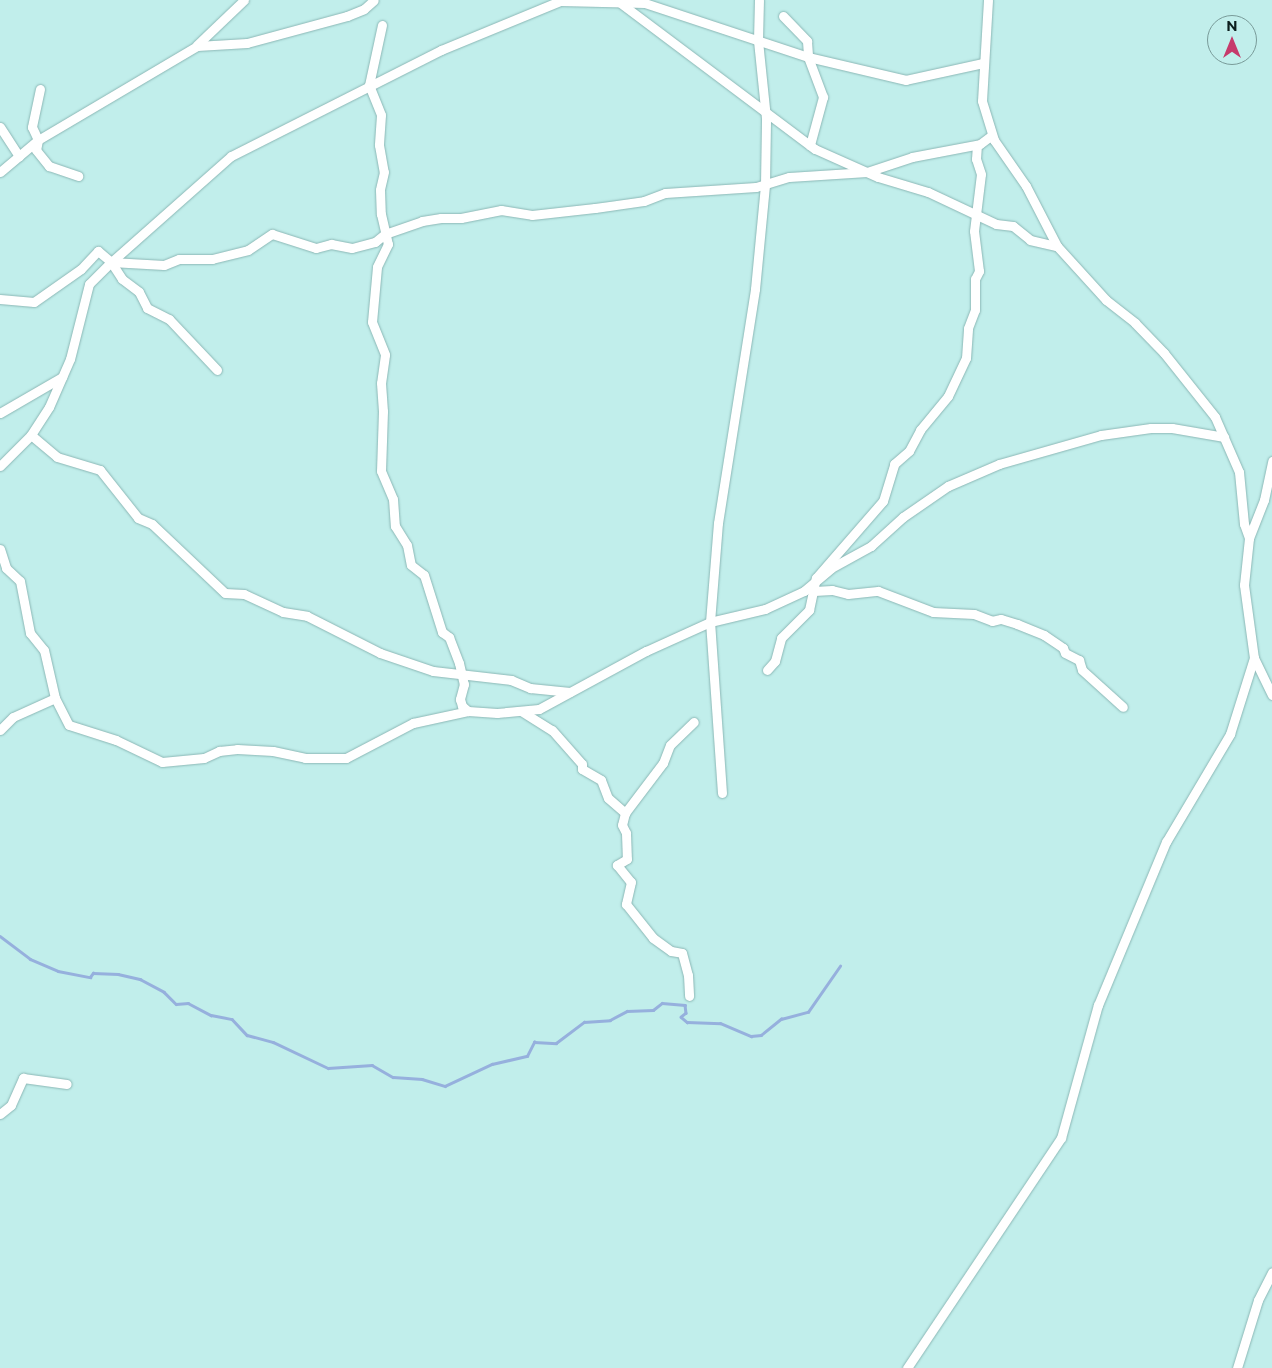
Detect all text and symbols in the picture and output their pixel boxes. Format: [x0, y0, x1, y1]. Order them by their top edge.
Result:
north arrow [1207, 15, 1257, 65]
text: N [1226, 17, 1238, 35]

